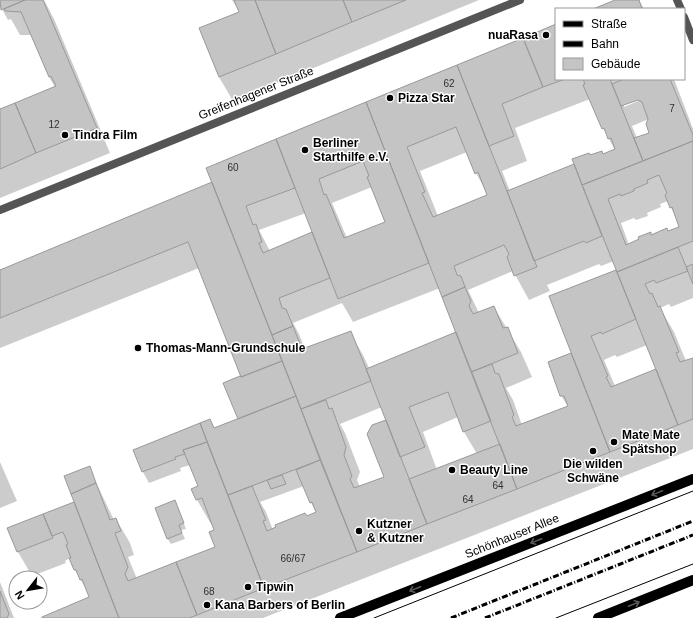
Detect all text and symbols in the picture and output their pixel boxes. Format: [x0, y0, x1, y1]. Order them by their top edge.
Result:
legend [555, 8, 685, 80]
text: Straße [591, 17, 627, 31]
place label: nuaRasa [488, 28, 538, 42]
marker: nuaRasa [541, 30, 551, 40]
text: Bahn [591, 37, 619, 51]
text: Gebäude [591, 57, 641, 71]
street label: Greifenhagener Straße [196, 63, 316, 122]
house number: 62 [443, 78, 455, 89]
place label: Pizza Star [398, 91, 455, 105]
marker: Pizza Star [385, 93, 395, 103]
house number: 7 [669, 103, 675, 114]
house number: 12 [48, 119, 60, 130]
place label: Tindra Film [73, 128, 137, 142]
marker: Tindra Film [60, 130, 70, 140]
place label: Berliner Starthilfe e.V. [313, 136, 389, 164]
marker: Berliner Starthilfe e.V. [300, 145, 310, 155]
house number: 60 [227, 162, 239, 173]
place label: Thomas-Mann-Grundschule [146, 341, 306, 355]
marker: Thomas-Mann-Grundschule [133, 343, 143, 353]
place label: Mate Mate Spätshop [622, 428, 680, 456]
marker: Mate Mate Spätshop [609, 437, 619, 447]
marker: Die wilden Schwäne [588, 446, 598, 456]
place label: Die wilden Schwäne [563, 457, 623, 485]
place label: Beauty Line [460, 463, 528, 477]
marker: Beauty Line [447, 465, 457, 475]
house number: 64 [492, 480, 504, 491]
one-way arrow [651, 490, 663, 498]
house number: 64 [462, 494, 474, 505]
street label: Schönhauser Allee [463, 511, 561, 561]
place label: Kutzner & Kutzner [367, 517, 424, 545]
marker: Kutzner & Kutzner [354, 526, 364, 536]
one-way arrow [530, 537, 542, 545]
house number: 66/67 [280, 553, 306, 564]
north arrow [8, 570, 48, 610]
place label: Tipwin [256, 580, 294, 594]
marker: Tipwin [243, 582, 253, 592]
one-way arrow [409, 585, 421, 593]
house number: 68 [203, 586, 215, 597]
text: N [12, 589, 27, 602]
place label: Kana Barbers of Berlin [215, 598, 345, 612]
one-way arrow [628, 599, 640, 607]
marker: Kana Barbers of Berlin [202, 600, 212, 610]

